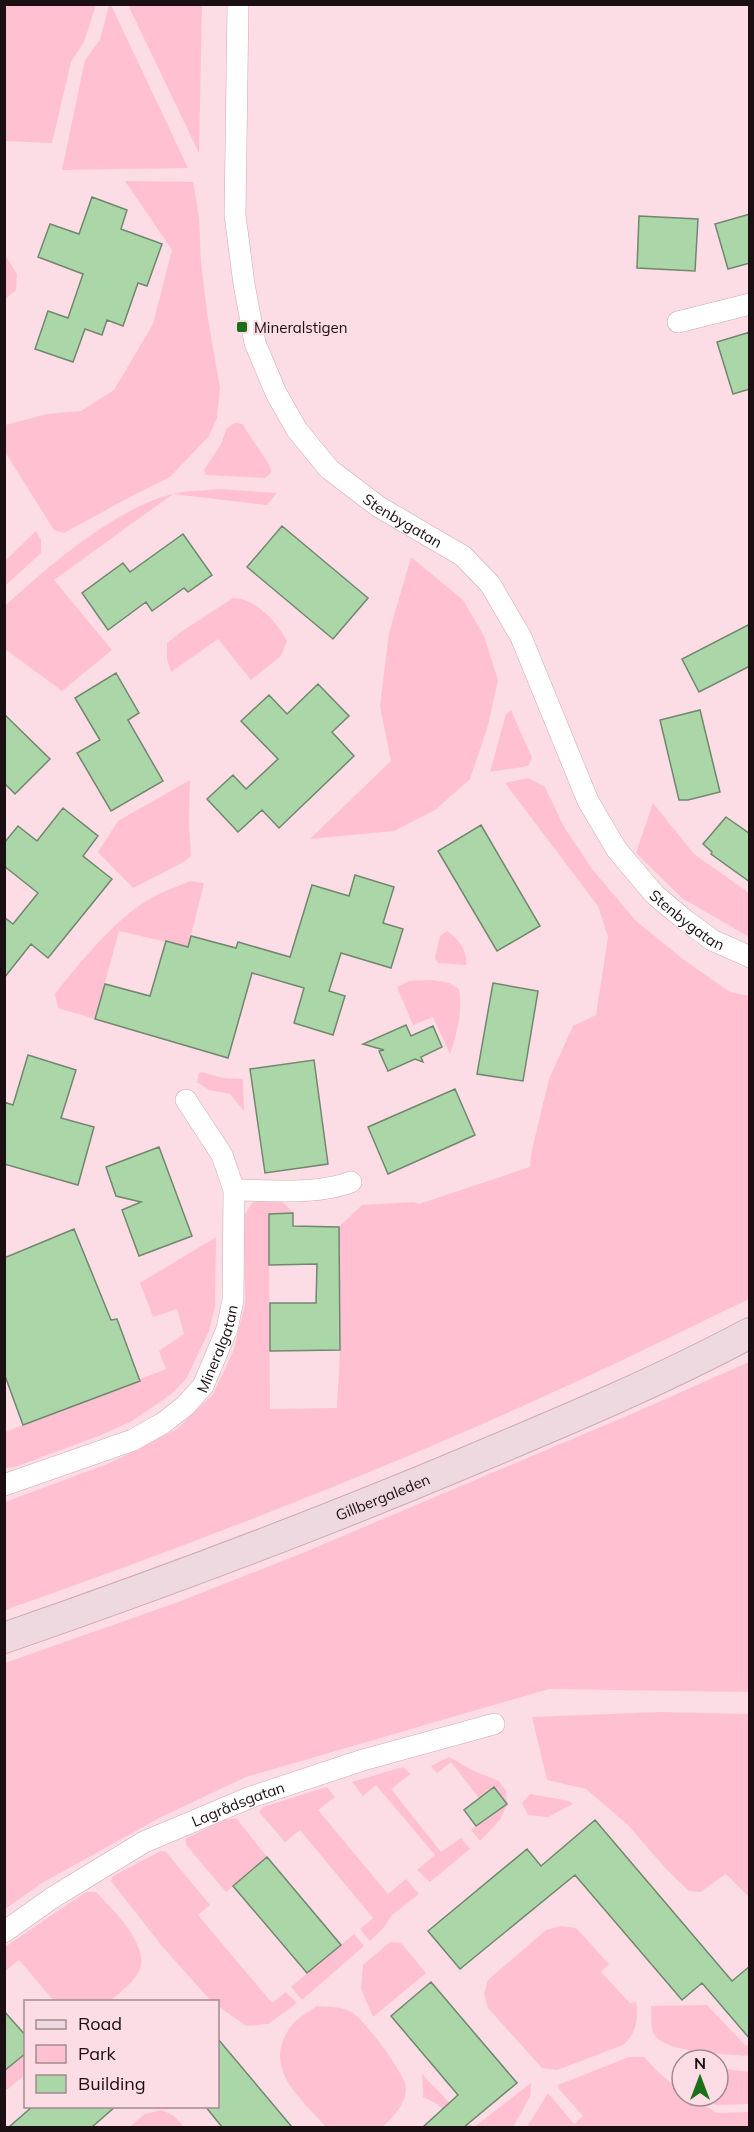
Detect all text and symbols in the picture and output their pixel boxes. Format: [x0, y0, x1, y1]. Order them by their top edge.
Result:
place label: Mineralstigen [254, 318, 348, 337]
marker: Mineralstigen [235, 320, 249, 334]
street label: Stenbygatan [359, 489, 446, 552]
street label: Stenbygatan [646, 885, 728, 954]
street label: Mineralgatan [192, 1303, 241, 1395]
street label: Gillbergaleden [333, 1469, 432, 1524]
street label: Lagrådsgatan [189, 1777, 287, 1830]
legend [24, 2000, 219, 2108]
text: Road [78, 2012, 122, 2035]
text: Park [78, 2042, 117, 2065]
north arrow [670, 2048, 730, 2108]
text: N [694, 2053, 706, 2073]
text: Building [78, 2072, 146, 2095]

